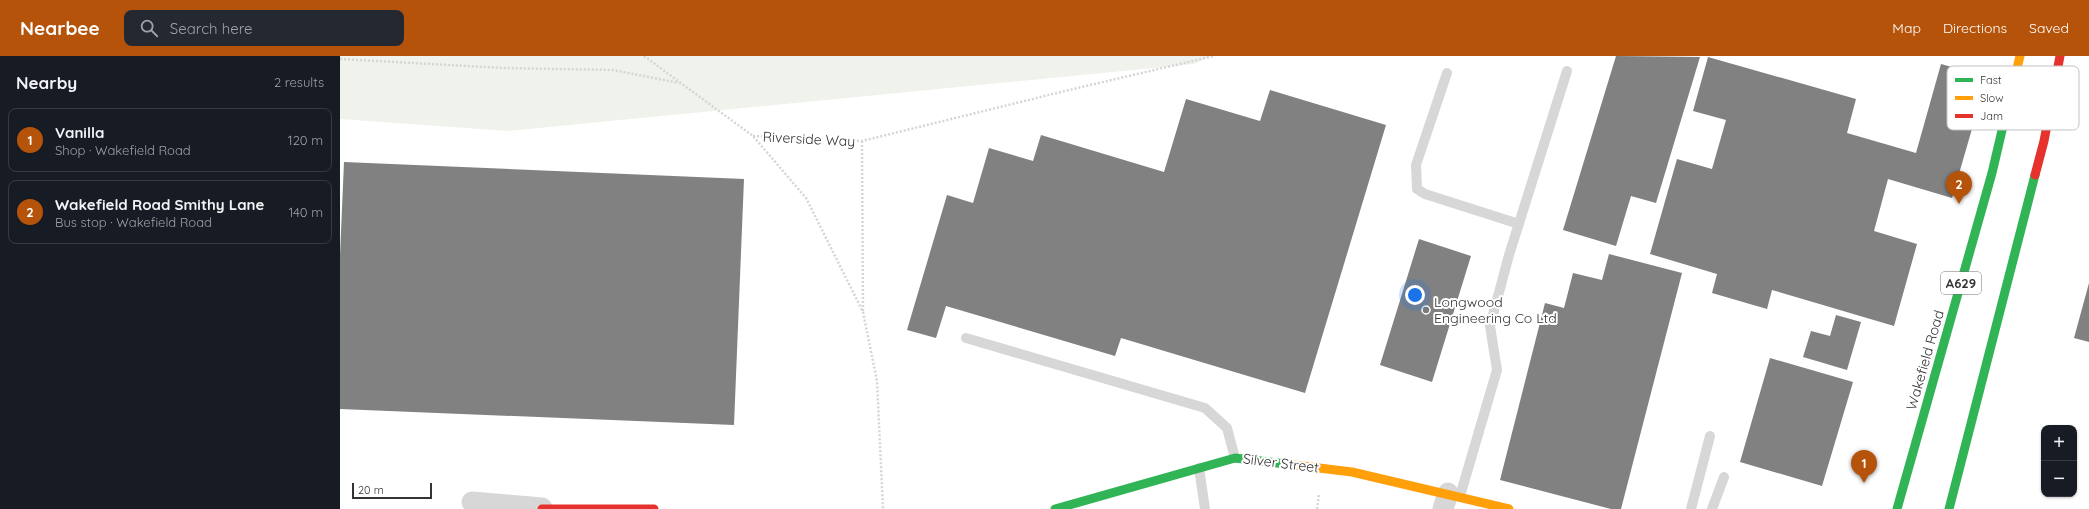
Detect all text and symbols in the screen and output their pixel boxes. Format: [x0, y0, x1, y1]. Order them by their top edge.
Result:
search box [124, 10, 404, 46]
text: Nearbee [20, 16, 100, 40]
icon: search [138, 17, 160, 39]
text: Search here [170, 19, 253, 38]
text: Map [1892, 19, 1921, 37]
text: Directions [1943, 19, 2007, 37]
text: Saved [2029, 19, 2069, 37]
legend [1947, 66, 2079, 130]
text: Nearby [16, 72, 77, 93]
text: Fast [1980, 73, 2002, 87]
text: 2 results [274, 74, 324, 90]
text: Slow [1980, 91, 2004, 105]
text: Jam [1980, 109, 2003, 123]
text: Vanilla [55, 123, 104, 142]
street label: Riverside Way [762, 128, 856, 150]
text: 1 [27, 132, 33, 148]
text: 120 m [288, 132, 323, 148]
text: Shop · Wakefield Road [55, 142, 191, 158]
pin: 2 [1946, 171, 1972, 204]
text: Wakefield Road Smithy Lane [55, 195, 264, 214]
text: 2 [26, 204, 34, 220]
text: 140 m [288, 204, 323, 220]
text: Bus stop · Wakefield Road [55, 214, 212, 230]
road number: A629 [1941, 272, 1981, 294]
your location [1405, 285, 1425, 305]
place label: Longwood Engineering Co Ltd [1434, 293, 1557, 327]
marker: Longwood Engineering Co Ltd [1421, 305, 1431, 315]
street label: Wakefield Road [1902, 308, 1948, 412]
map controls [2041, 425, 2077, 497]
button: + [2041, 425, 2077, 461]
street label: Silver Street [1242, 449, 1320, 477]
pin: 1 [1851, 450, 1877, 483]
button: − [2041, 461, 2077, 497]
scale bar [352, 481, 432, 500]
text: 20 m [358, 483, 384, 497]

